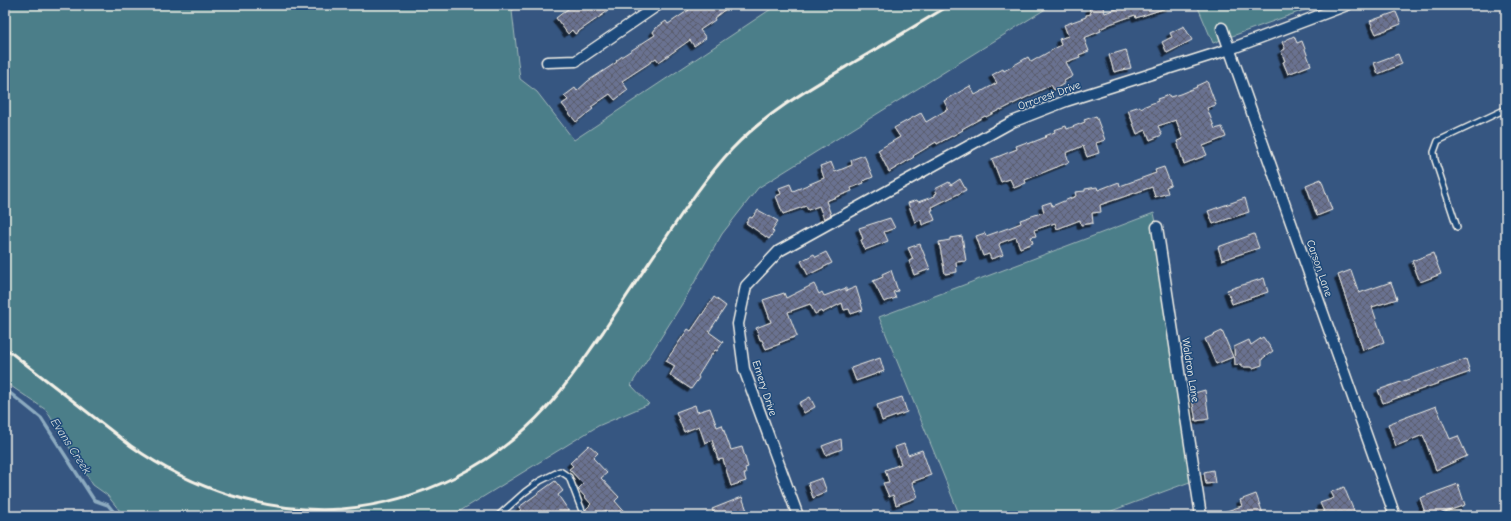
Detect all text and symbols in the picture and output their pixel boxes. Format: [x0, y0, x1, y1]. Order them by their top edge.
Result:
street label: Orrcrest Drive [1016, 78, 1083, 113]
street label: Carson Lane [1304, 238, 1336, 299]
street label: Waldron Lane [1179, 337, 1202, 404]
street label: Emery Drive [749, 359, 780, 418]
water label: Evans Creek [48, 415, 94, 477]

